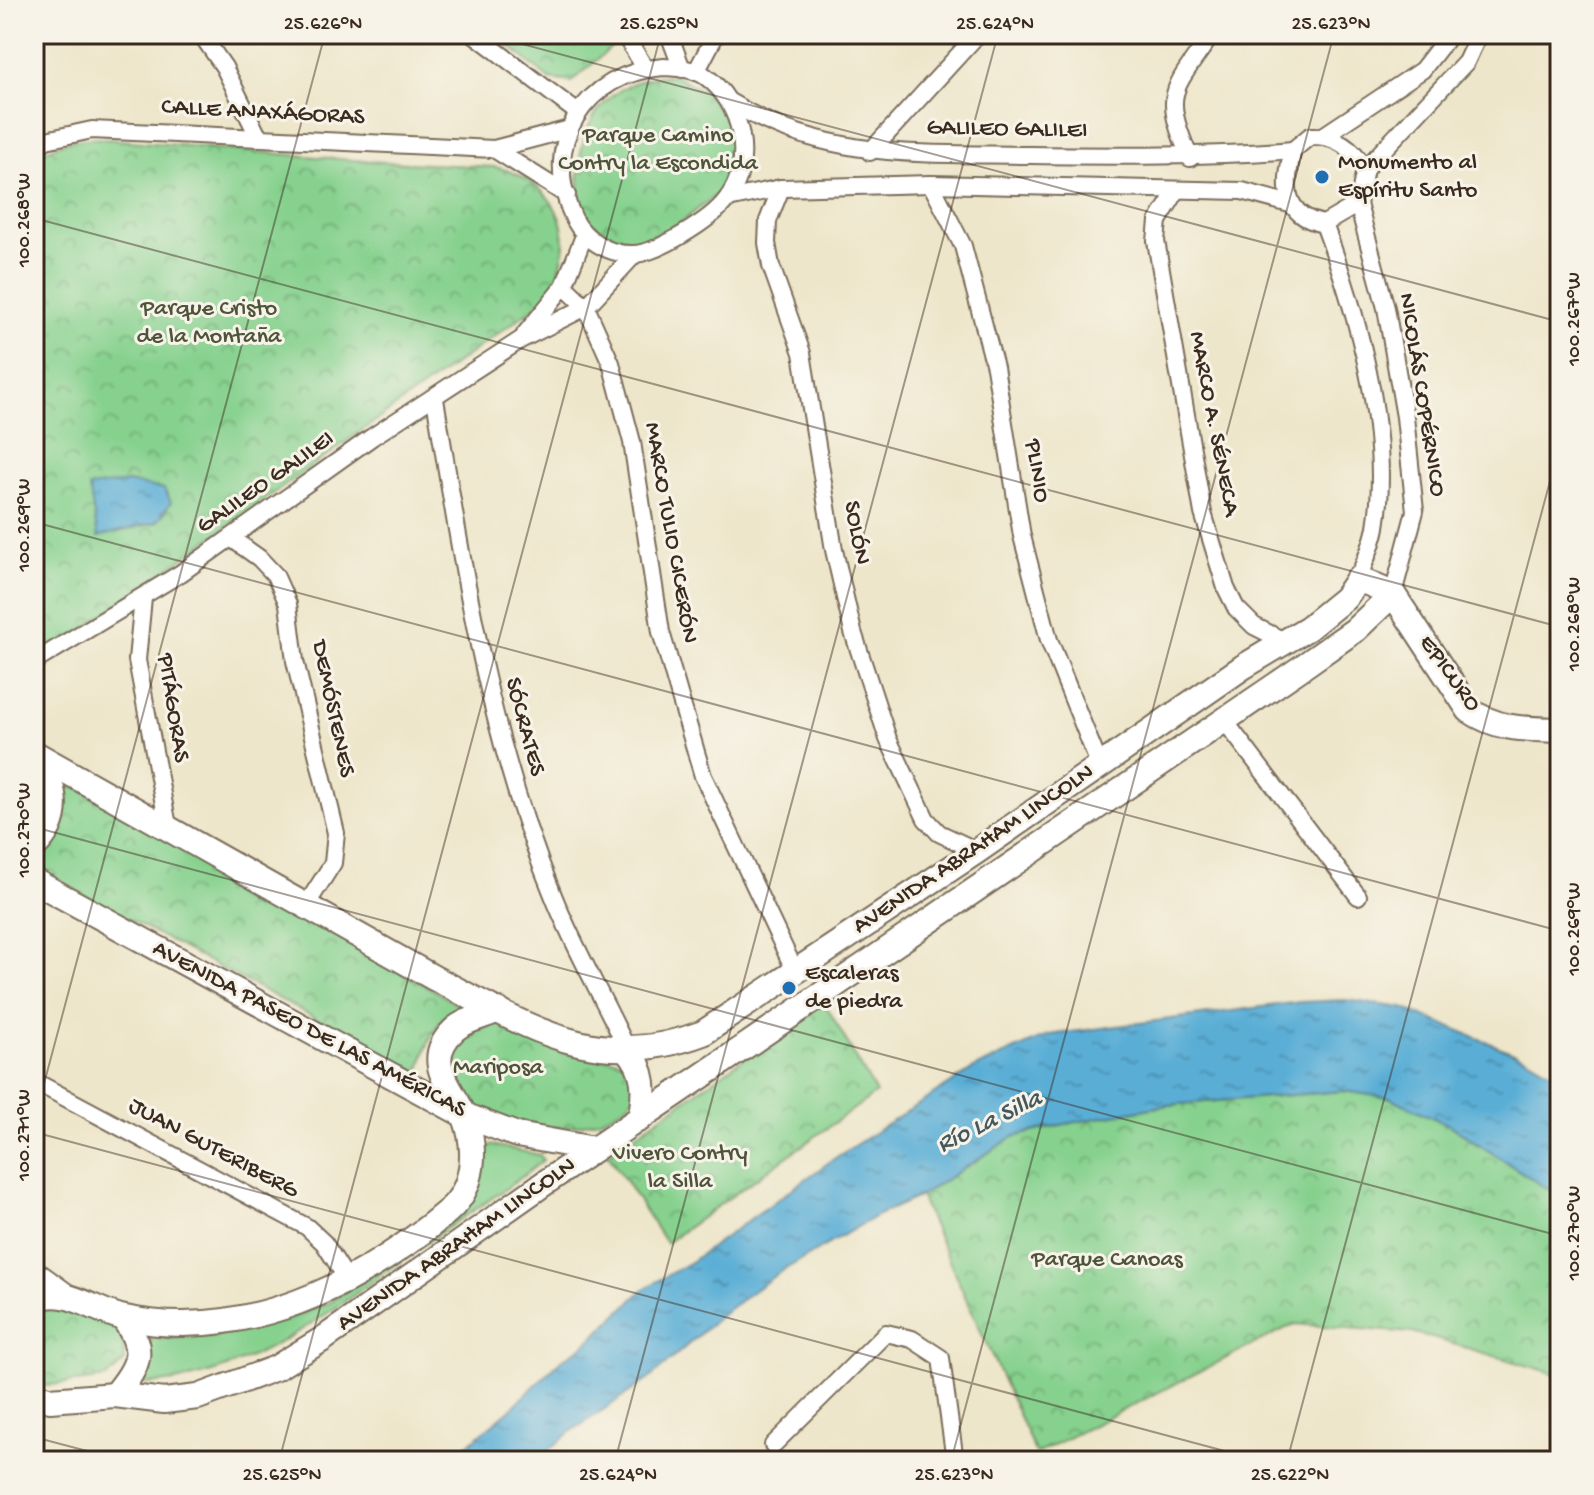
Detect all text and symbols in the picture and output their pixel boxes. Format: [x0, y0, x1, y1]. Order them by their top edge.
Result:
text: 25.626°N [284, 14, 362, 37]
text: 25.625°N [619, 14, 699, 37]
text: 25.624°N [956, 14, 1034, 37]
text: 25.623°N [1292, 14, 1370, 37]
street label: CALLE ANAXÁGORAS [161, 93, 366, 133]
street label: GALILEO GALILEI [926, 114, 1088, 146]
park label: Parque Camino Contry la Escondida [558, 122, 758, 179]
place label: Monumento al Espíritu Santo [1338, 149, 1477, 206]
marker: Monumento al Espíritu Santo [1313, 168, 1331, 186]
text: 100.268°W [14, 173, 37, 268]
text: 100.267°W [1564, 272, 1587, 367]
street label: NICOLÁS COPÉRNICO [1391, 291, 1451, 499]
park label: Parque Cristo de la Montaña [137, 295, 282, 352]
street label: MARCO A. SÉNECA [1181, 329, 1245, 521]
street label: MARCO TULIO CICERÓN [636, 420, 704, 646]
street label: GALILEO GALILEI [192, 425, 340, 541]
street label: PLINIO [1017, 436, 1055, 505]
text: 100.269°W [14, 478, 37, 573]
street label: SOLÓN [836, 499, 876, 567]
text: 100.268°W [1564, 577, 1587, 672]
street label: EPICURO [1411, 630, 1487, 718]
street label: DEMÓSTENES [303, 636, 361, 781]
street label: PITÁGORAS [149, 650, 195, 765]
street label: SÓCRATES [497, 675, 551, 780]
street label: AVENIDA ABRAHAM LINCOLN [848, 758, 1100, 942]
text: 100.270°W [14, 783, 37, 878]
text: 100.269°W [1564, 882, 1587, 977]
street label: AVENIDA PASEO DE LAS AMÉRICAS [147, 935, 472, 1126]
place label: Escaleras de piedra [805, 960, 903, 1017]
marker: Escaleras de piedra [780, 979, 798, 997]
park label: Mariposa [453, 1054, 544, 1083]
water label: Río La Silla [933, 1084, 1049, 1162]
text: 100.271°W [14, 1089, 37, 1182]
street label: JUAN GUTERIBERG [123, 1092, 304, 1206]
park label: Vivero Contry la Silla [611, 1140, 748, 1197]
street label: AVENIDA ABRAHAM LINCOLN [332, 1151, 582, 1339]
text: 100.270°W [1564, 1186, 1587, 1281]
park label: Parque Canoas [1030, 1246, 1184, 1275]
text: 25.625°N [242, 1465, 322, 1488]
text: 25.624°N [579, 1465, 657, 1488]
text: 25.623°N [915, 1465, 993, 1488]
text: 25.622°N [1251, 1465, 1329, 1488]

